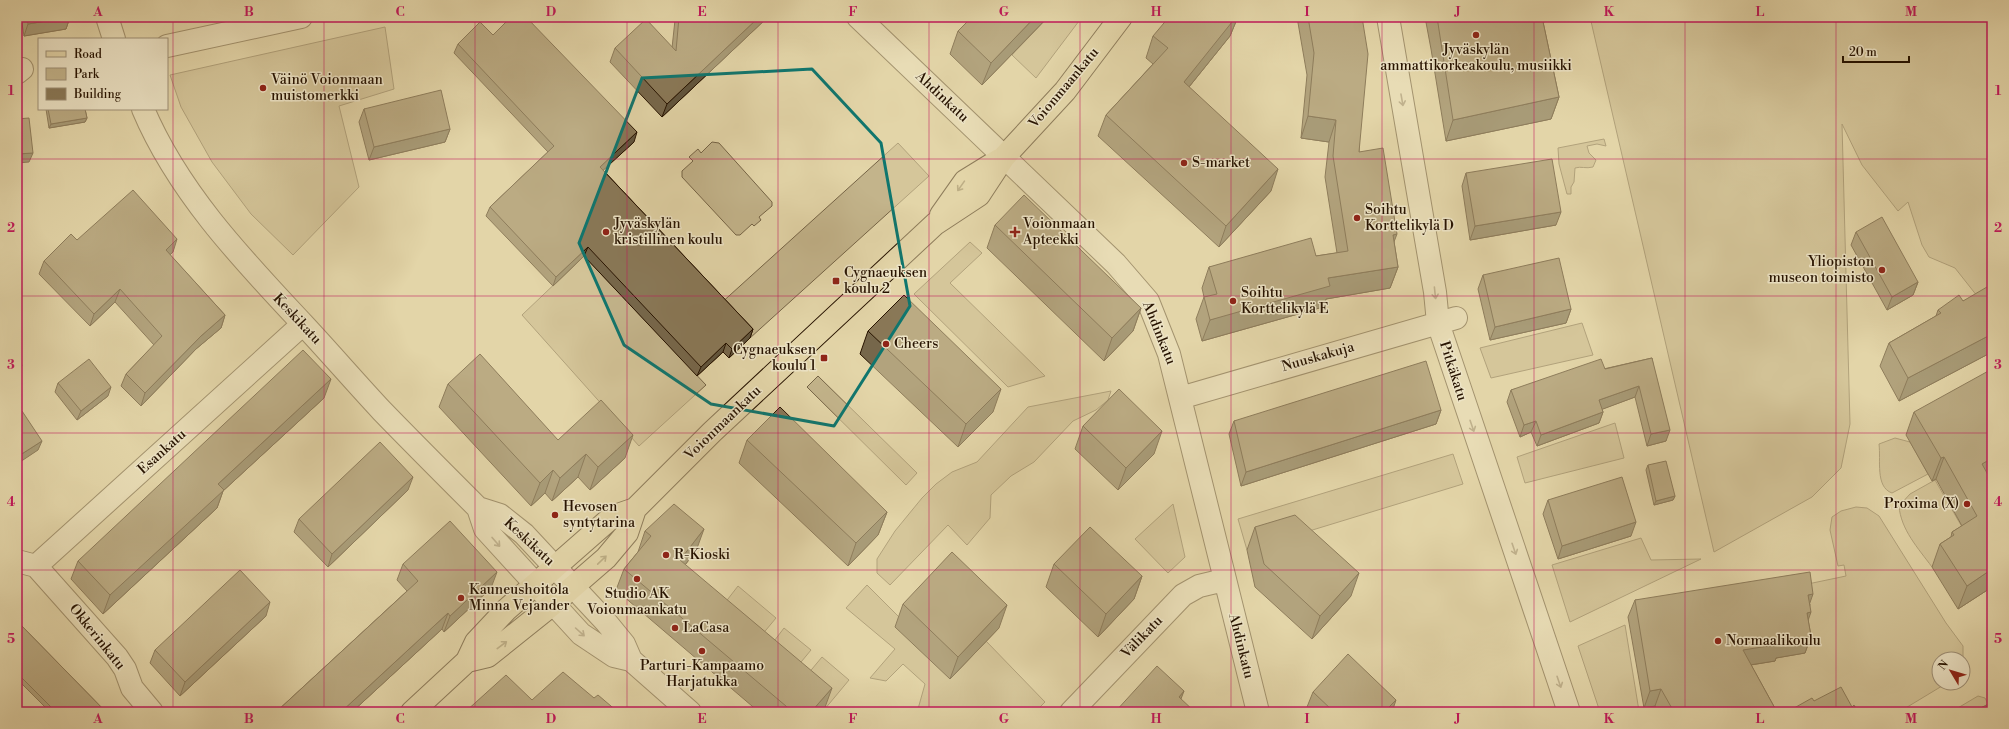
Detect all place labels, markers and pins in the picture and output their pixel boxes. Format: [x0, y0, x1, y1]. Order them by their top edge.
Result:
marker: Jyväskylän ammattikorkeakoulu, musiikki [1471, 30, 1481, 40]
place label: Jyväskylän ammattikorkeakoulu, musiikki [1380, 41, 1572, 75]
place label: Väinö Voionmaan muistomerkki [270, 71, 384, 105]
marker: Väinö Voionmaan muistomerkki [258, 83, 268, 93]
place label: S-market [1192, 154, 1250, 172]
marker: S-market [1179, 158, 1189, 168]
place label: Soihtu Korttelikylä D [1365, 201, 1454, 235]
marker: Soihtu Korttelikylä D [1352, 213, 1362, 223]
place label: Jyväskylän kristillinen koulu [613, 215, 723, 249]
place label: Voionmaan Apteekki [1022, 215, 1096, 249]
marker: Jyväskylän kristillinen koulu [601, 227, 611, 237]
marker: Voionmaan Apteekki [1010, 227, 1020, 237]
place label: Yliopiston museon toimisto [1768, 253, 1875, 287]
place label: Cygnaeuksen koulu 2 [844, 264, 928, 298]
marker: Yliopiston museon toimisto [1877, 265, 1887, 275]
marker: Cygnaeuksen koulu 2 [831, 276, 841, 286]
place label: Soihtu Korttelikylä E [1241, 284, 1329, 318]
marker: Soihtu Korttelikylä E [1228, 296, 1238, 306]
place label: Cheers [894, 335, 938, 353]
marker: Cheers [881, 339, 891, 349]
place label: Cygnaeuksen koulu 1 [733, 341, 817, 375]
marker: Cygnaeuksen koulu 1 [819, 353, 829, 363]
place label: Proxima (X) [1884, 495, 1959, 513]
place label: Hevosen syntytarina [563, 498, 636, 532]
marker: Proxima (X) [1962, 499, 1972, 509]
marker: Hevosen syntytarina [550, 510, 560, 520]
place label: R-Kioski [674, 546, 731, 564]
marker: R-Kioski [661, 550, 671, 560]
marker: Studio AK Voionmaankatu [632, 574, 642, 584]
place label: Kauneushoitola Minna Vejander [469, 581, 570, 615]
place label: Studio AK Voionmaankatu [586, 585, 687, 619]
marker: Kauneushoitola Minna Vejander [456, 593, 466, 603]
place label: LaCasa [683, 619, 730, 637]
marker: LaCasa [670, 623, 680, 633]
place label: Normaalikoulu [1726, 632, 1821, 650]
marker: Normaalikoulu [1713, 636, 1723, 646]
marker: Parturi-Kampaamo Harjatukka [697, 646, 707, 656]
place label: Parturi-Kampaamo Harjatukka [640, 657, 764, 691]

